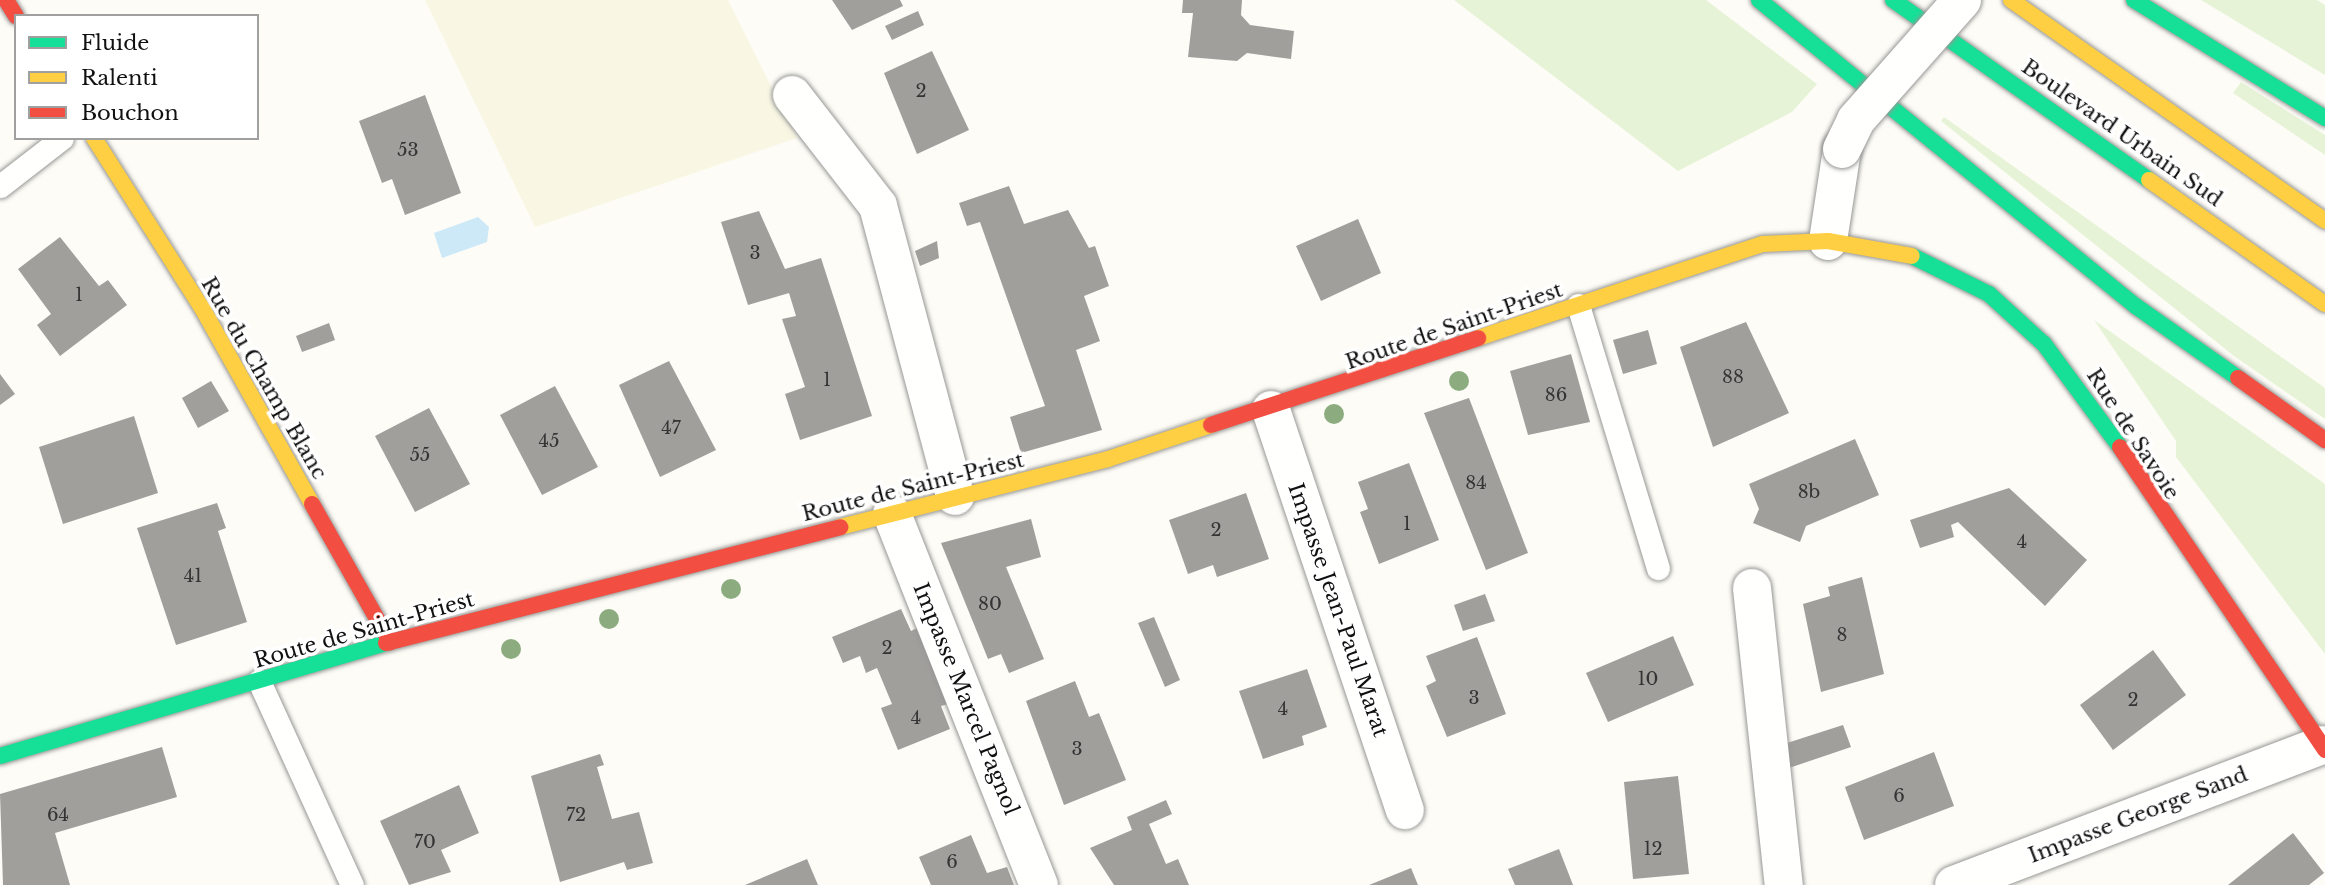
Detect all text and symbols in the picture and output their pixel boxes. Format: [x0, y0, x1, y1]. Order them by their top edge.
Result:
legend [14, 14, 259, 140]
text: Fluide [81, 30, 149, 56]
street label: Boulevard Urbain Sud [2017, 54, 2227, 212]
text: Ralenti [81, 65, 158, 91]
house number: 2 [915, 80, 927, 102]
text: Bouchon [81, 100, 179, 126]
house number: 53 [397, 139, 419, 161]
house number: 3 [749, 242, 761, 264]
street label: Rue du Champ Blanc [196, 273, 332, 483]
street label: Route de Saint-Priest [1342, 277, 1566, 375]
house number: 1 [75, 284, 83, 306]
street label: Rue de Savoie [2081, 364, 2185, 504]
house number: 88 [1722, 366, 1744, 388]
house number: 1 [823, 369, 831, 391]
house number: 86 [1545, 384, 1567, 406]
house number: 47 [661, 417, 681, 439]
house number: 45 [539, 430, 559, 452]
house number: 55 [410, 444, 430, 466]
street label: Route de Saint-Priest [799, 447, 1027, 527]
house number: 84 [1465, 472, 1487, 494]
street label: Impasse Jean-Paul Marat [1283, 480, 1393, 740]
house number: 8b [1798, 481, 1820, 503]
house number: 1 [1403, 513, 1411, 535]
house number: 2 [1210, 519, 1222, 541]
house number: 4 [2017, 531, 2027, 553]
house number: 41 [184, 565, 202, 587]
street label: Impasse Marcel Pagnol [908, 579, 1024, 819]
street label: Route de Saint-Priest [251, 587, 477, 673]
house number: 80 [978, 593, 1002, 615]
house number: 8 [1837, 624, 1847, 646]
house number: 2 [881, 637, 893, 659]
house number: 10 [1638, 668, 1658, 690]
house number: 3 [1468, 687, 1480, 709]
house number: 2 [2127, 689, 2139, 711]
house number: 4 [1278, 698, 1288, 720]
house number: 4 [911, 707, 921, 729]
house number: 3 [1071, 738, 1083, 760]
street label: Impasse George Sand [2025, 762, 2251, 868]
house number: 6 [1893, 785, 1905, 807]
house number: 64 [47, 804, 69, 826]
house number: 72 [566, 804, 586, 826]
house number: 70 [414, 831, 436, 853]
house number: 12 [1643, 838, 1663, 860]
house number: 6 [946, 851, 958, 873]

